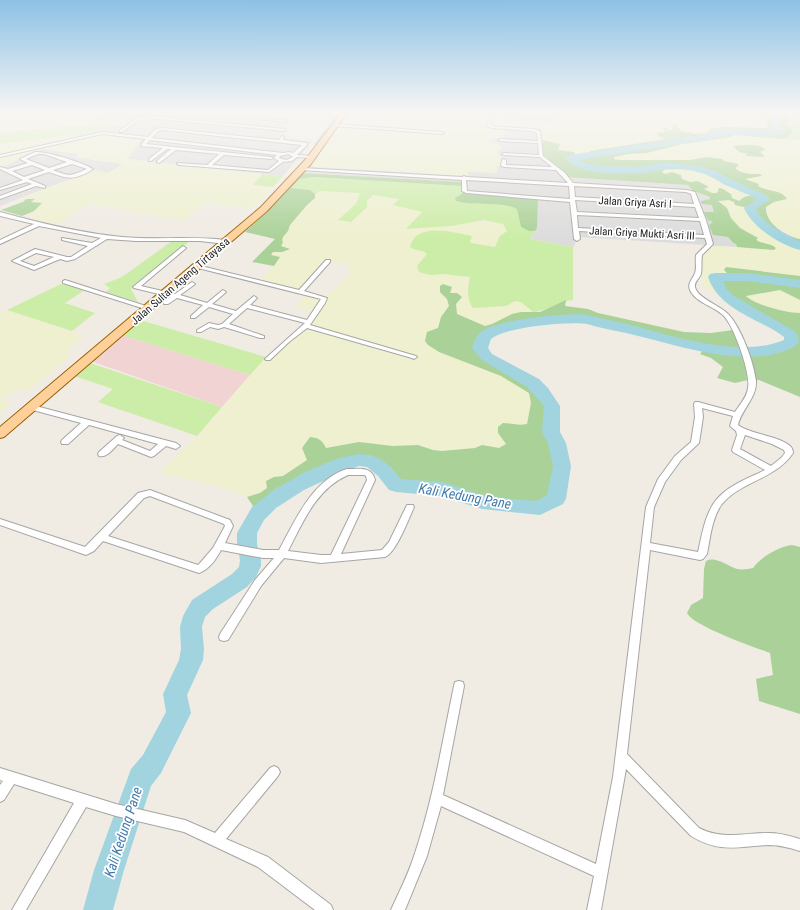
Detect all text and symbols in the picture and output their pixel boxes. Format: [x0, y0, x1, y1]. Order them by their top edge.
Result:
street label: Jalan Griya Asri I [598, 194, 672, 211]
street label: Jalan Griya Mukti Asri III [589, 224, 695, 243]
street label: Jalan Sultan Ageng Tirtayasa [128, 235, 232, 328]
water label: Kali Kedung Pane [418, 480, 512, 512]
water label: Kali Kedung Pane [101, 785, 145, 879]

